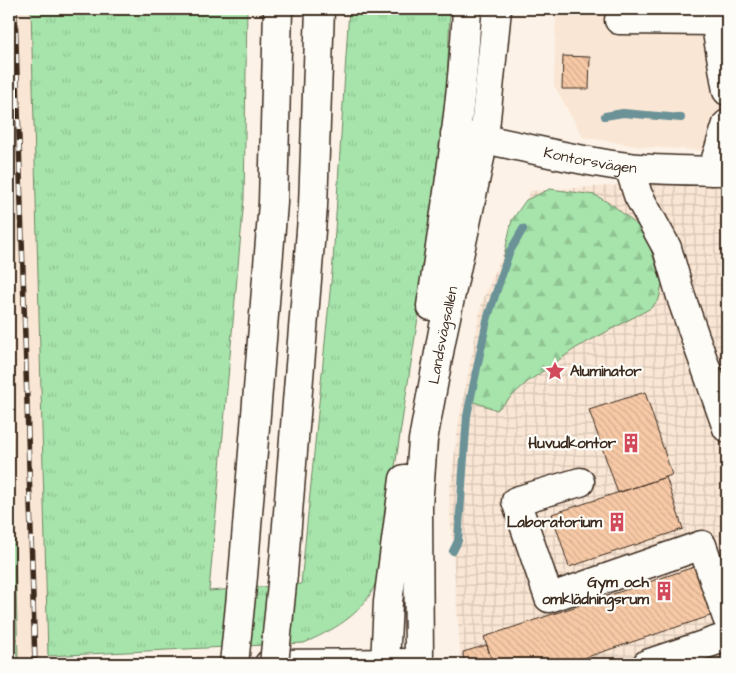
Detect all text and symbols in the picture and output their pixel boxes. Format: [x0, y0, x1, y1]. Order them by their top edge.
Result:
street label: Kontorsvägen [542, 142, 638, 178]
street label: Landsvägsallén [423, 284, 463, 386]
place icon: Aluminator [544, 360, 566, 382]
place label: Aluminator [570, 361, 642, 382]
building icon: Huvudkontor [620, 432, 642, 454]
place label: Huvudkontor [528, 433, 617, 454]
building icon: Laboratorium [606, 511, 628, 533]
place label: Laboratorium [507, 512, 602, 533]
place label: Gym och omklädningsrum [542, 572, 650, 612]
building icon: Gym och omklädningsrum [653, 580, 675, 602]

